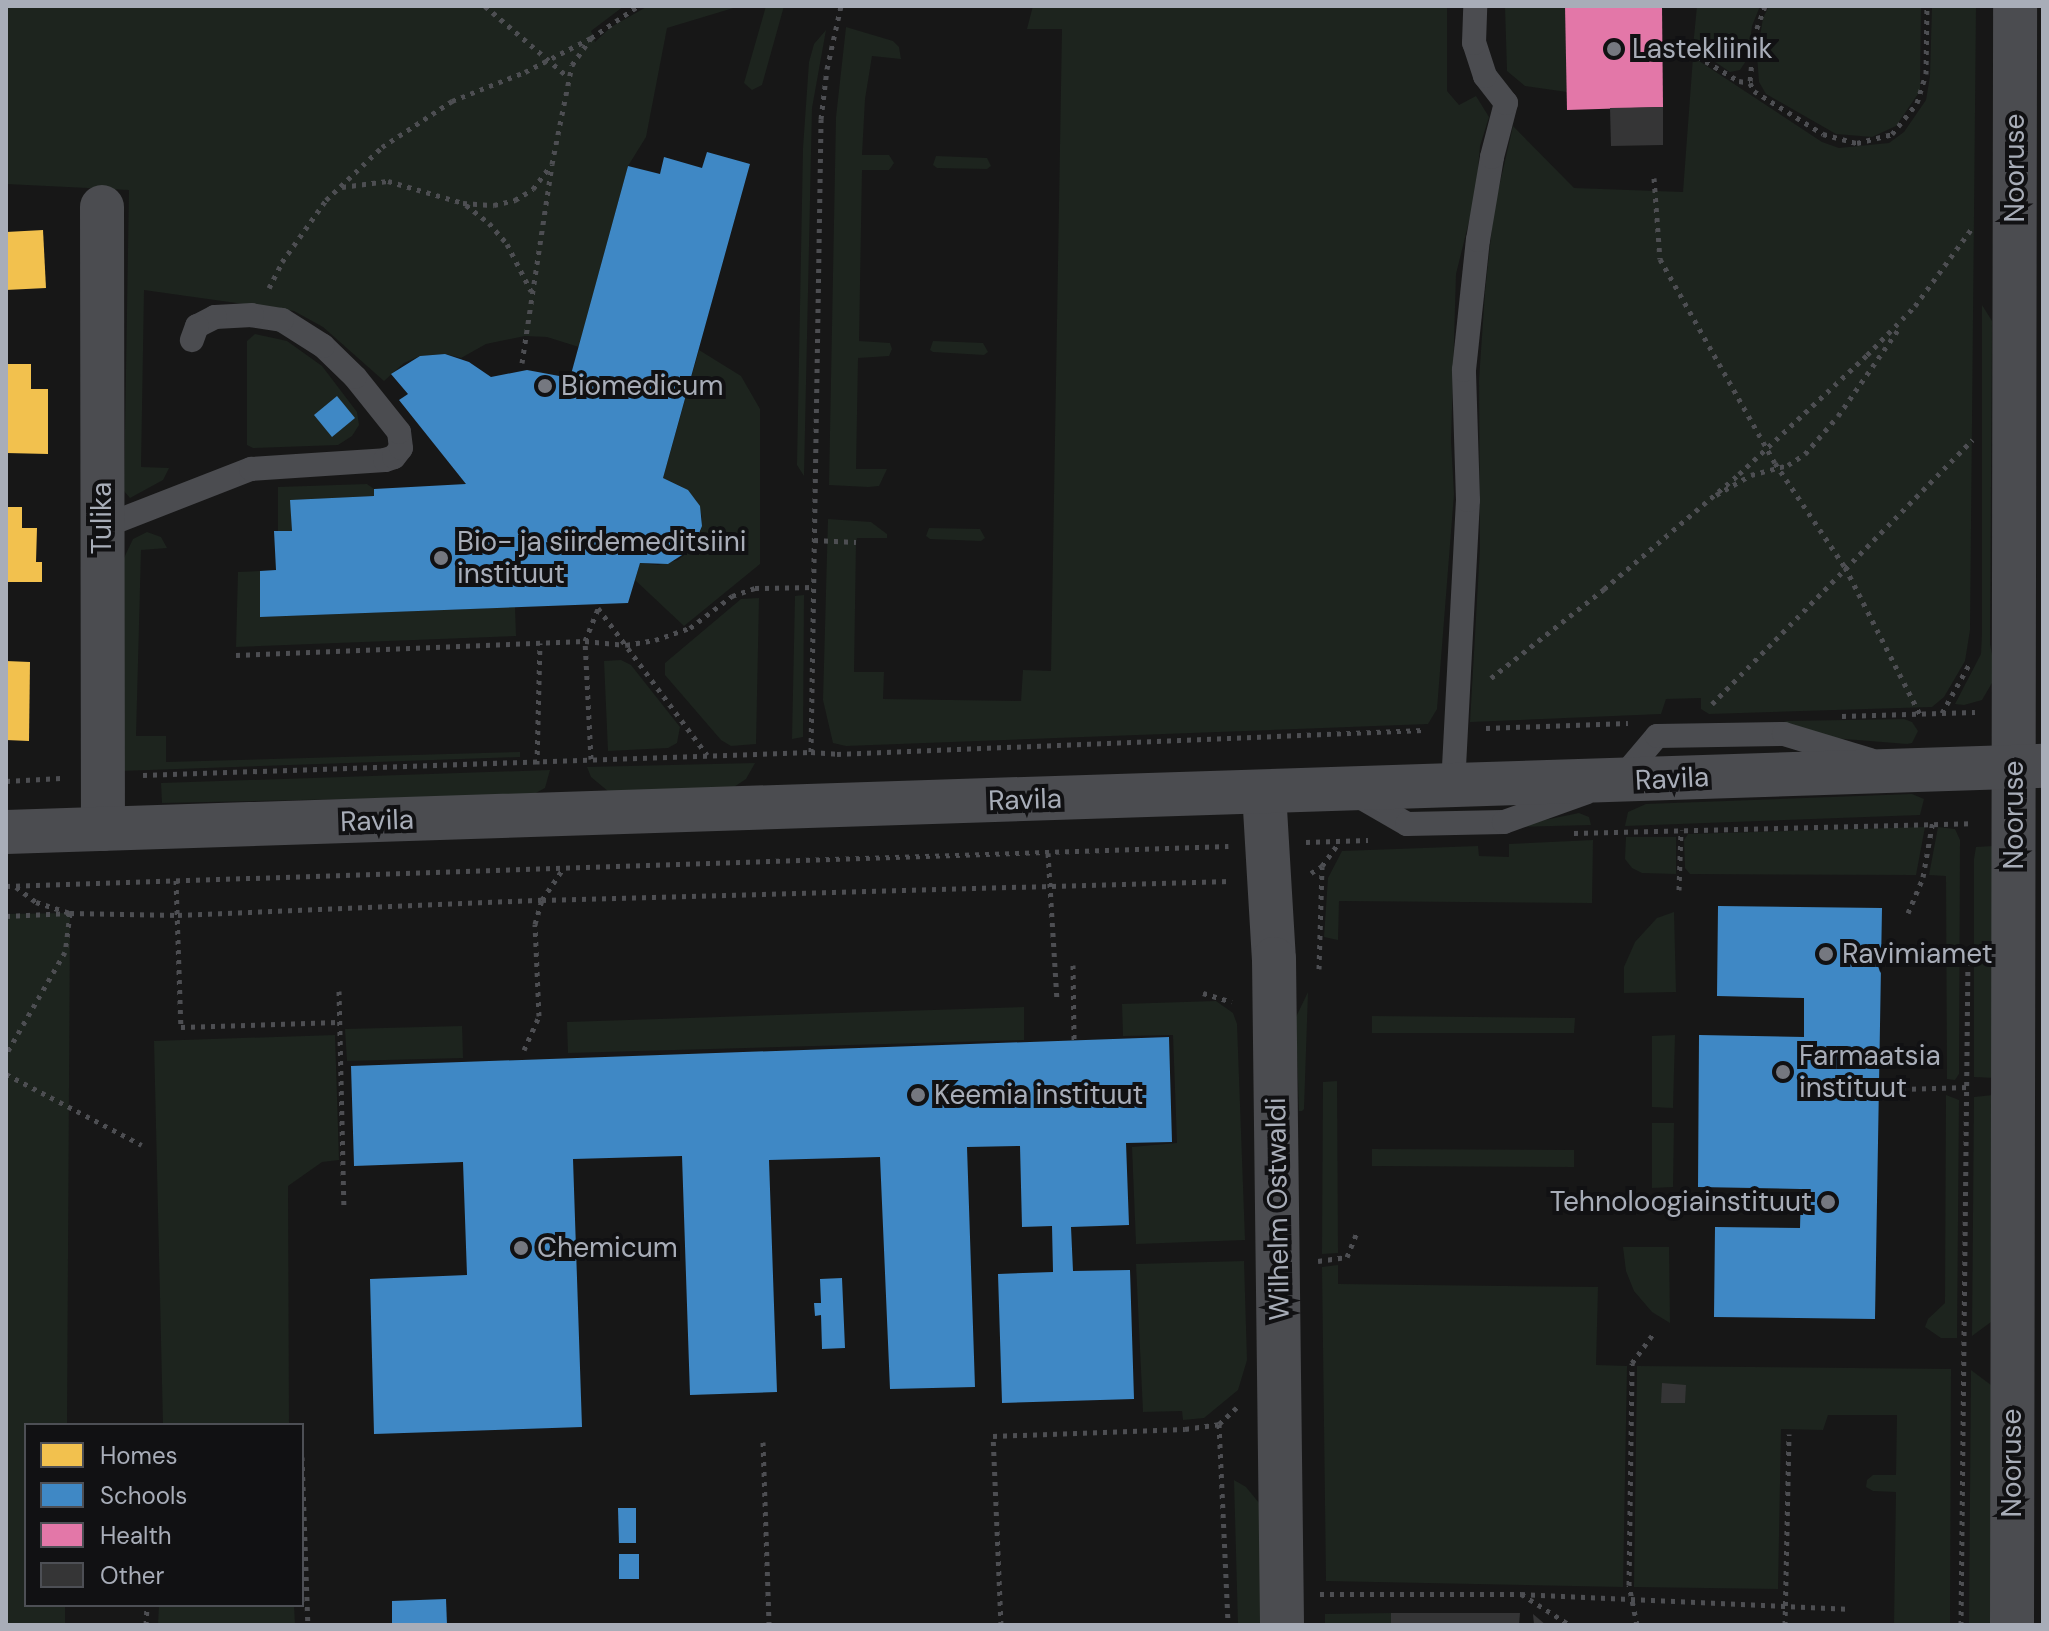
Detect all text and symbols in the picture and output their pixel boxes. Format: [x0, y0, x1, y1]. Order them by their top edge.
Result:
place label: Lastekliinik [1632, 32, 1773, 66]
marker: Lastekliinik [1603, 38, 1625, 60]
street label: Nooruse [1998, 114, 2032, 222]
place label: Biomedicum [561, 369, 723, 403]
marker: Biomedicum [536, 377, 554, 395]
street label: Tulika [85, 482, 119, 554]
place label: Bio- ja siirdemeditsiini instituut [457, 525, 746, 591]
marker: Bio- ja siirdemeditsiini instituut [432, 549, 450, 567]
street label: Ravila [1634, 760, 1710, 798]
street label: Nooruse [1997, 761, 2031, 869]
street label: Ravila [987, 782, 1063, 818]
street label: Ravila [339, 803, 415, 839]
place label: Ravimiamet [1842, 937, 1993, 971]
marker: Ravimiamet [1817, 945, 1835, 963]
place label: Farmaatsia instituut [1799, 1039, 1941, 1105]
marker: Farmaatsia instituut [1774, 1063, 1792, 1081]
place label: Keemia instituut [934, 1078, 1144, 1112]
marker: Keemia instituut [909, 1086, 927, 1104]
street label: Wilhelm Ostwaldi [1259, 1097, 1297, 1321]
place label: Tehnoloogiainstituut [1550, 1185, 1812, 1219]
marker: Tehnoloogiainstituut [1819, 1193, 1837, 1211]
place label: Chemicum [537, 1231, 678, 1265]
marker: Chemicum [512, 1239, 530, 1257]
street label: Nooruse [1995, 1409, 2029, 1517]
legend [24, 1423, 304, 1607]
text: Homes [100, 1440, 178, 1471]
text: Schools [100, 1480, 187, 1511]
text: Health [100, 1520, 172, 1551]
text: Other [100, 1560, 164, 1591]

